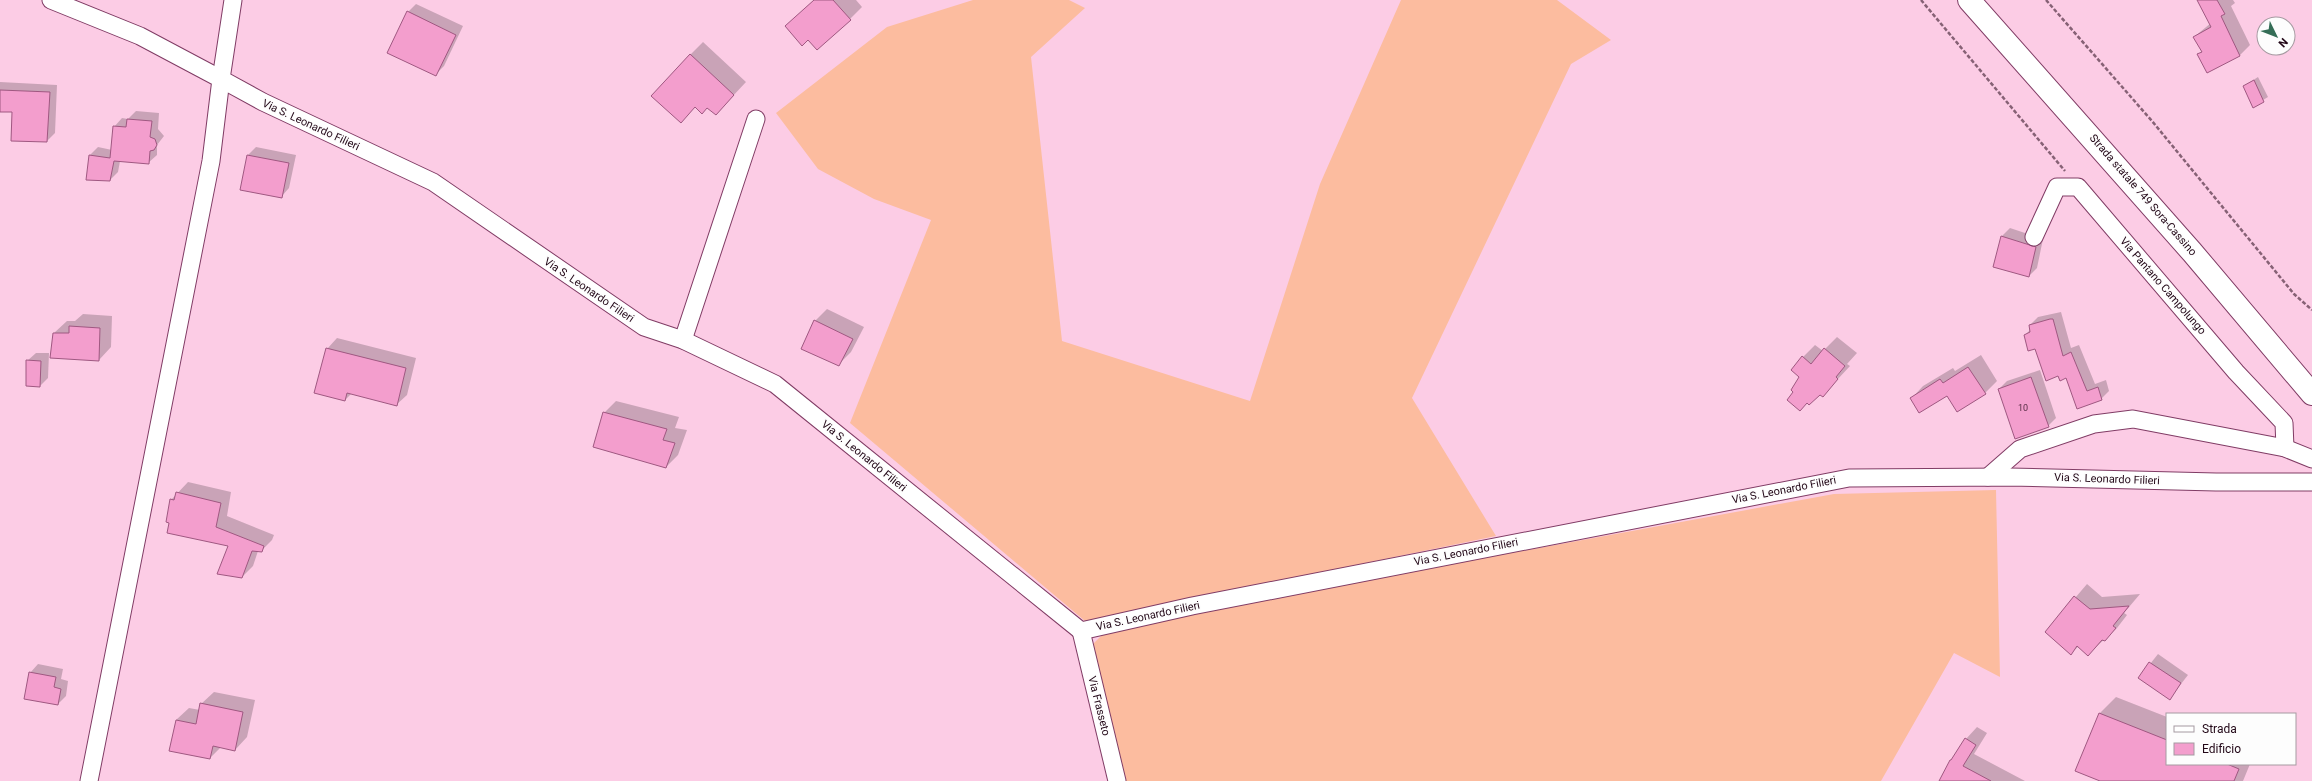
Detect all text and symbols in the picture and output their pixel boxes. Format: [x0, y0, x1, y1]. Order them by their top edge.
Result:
north arrow [2256, 16, 2296, 56]
text: N [2275, 35, 2290, 50]
street label: Via S. Leonardo Filieri [260, 97, 362, 153]
street label: Strada statale 749 Sora-Cassino [2087, 132, 2199, 258]
street label: Via Pantano Campolungo [2117, 235, 2209, 337]
street label: Via S. Leonardo Filieri [542, 255, 636, 325]
house number: 10 [2018, 403, 2028, 413]
street label: Via S. Leonardo Filieri [819, 418, 909, 494]
street label: Via S. Leonardo Filieri [2054, 471, 2160, 487]
street label: Via S. Leonardo Filieri [1731, 474, 1837, 506]
street label: Via S. Leonardo Filieri [1413, 536, 1519, 568]
street label: Via S. Leonardo Filieri [1095, 599, 1201, 633]
street label: Via Frasseto [1085, 675, 1113, 737]
legend [2166, 713, 2296, 765]
text: Strada [2202, 722, 2237, 736]
text: Edificio [2202, 742, 2241, 756]

